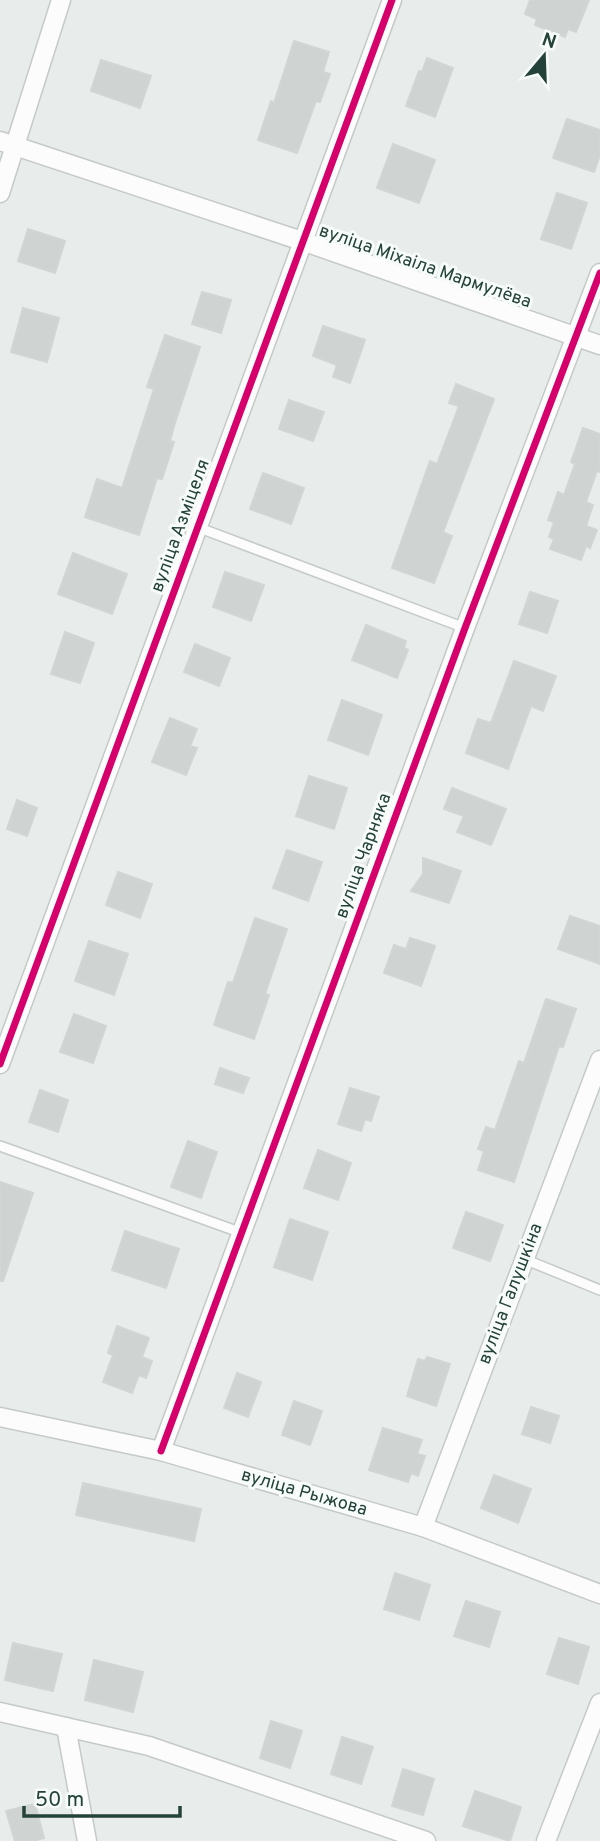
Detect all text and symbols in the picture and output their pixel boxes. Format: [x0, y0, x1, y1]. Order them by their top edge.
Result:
north arrow [509, 21, 579, 91]
text: N [539, 28, 559, 55]
street label: вуліца Міхаіла Мармулёва [316, 220, 534, 314]
street label: вуліца Азміцеля [146, 456, 216, 596]
street label: вуліца Чарняка [331, 790, 397, 922]
street label: вуліца Галушкіна [474, 1220, 548, 1368]
street label: вуліца Рыжова [238, 1464, 370, 1522]
scale bar [24, 1774, 180, 1818]
text: 50 m [35, 1787, 84, 1814]

